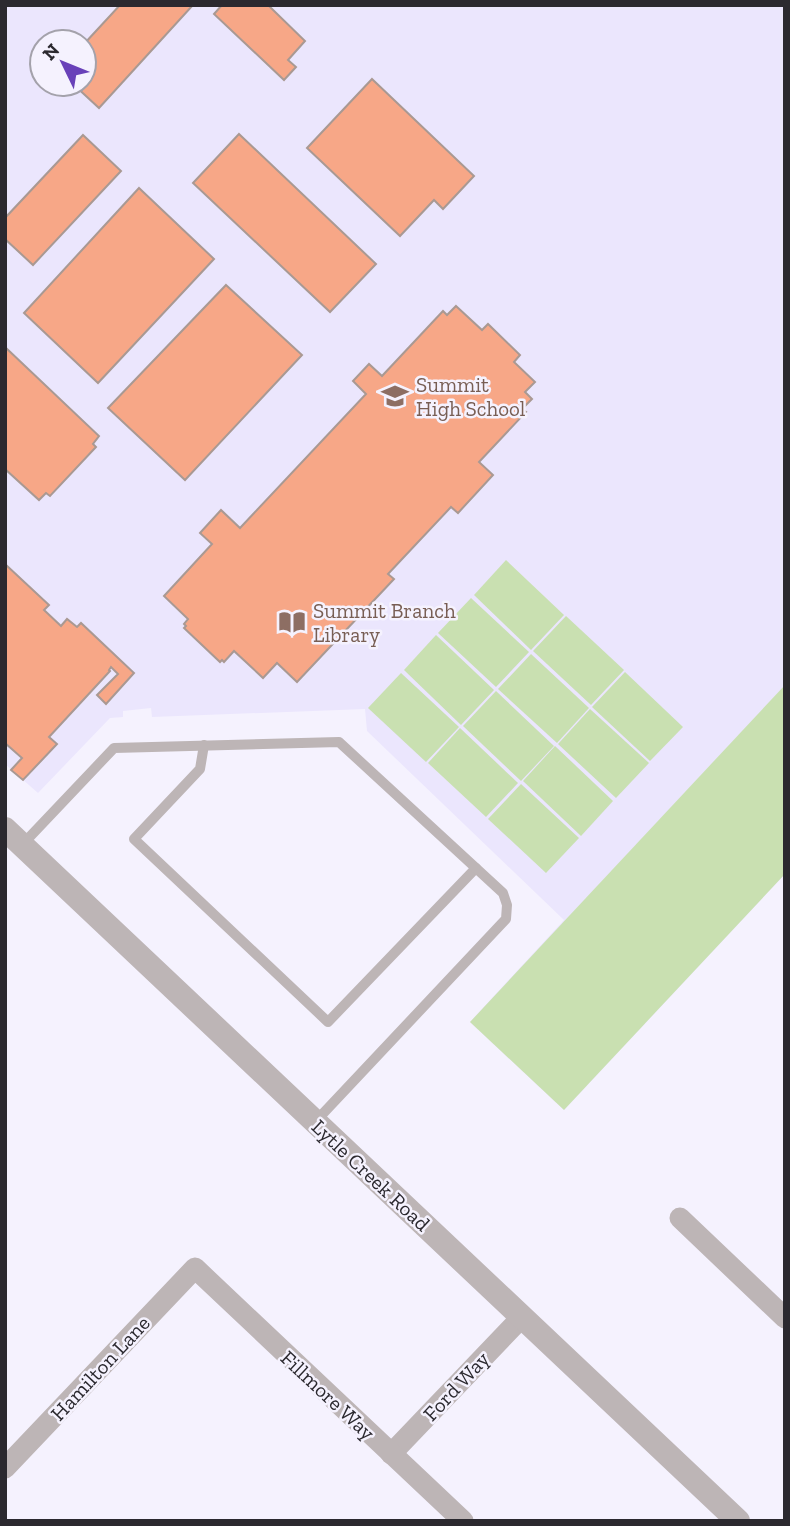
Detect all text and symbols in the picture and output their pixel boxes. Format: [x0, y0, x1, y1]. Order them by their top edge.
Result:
north arrow [28, 28, 98, 98]
text: N [38, 39, 64, 65]
place label: Summit High School [416, 372, 526, 421]
school or university icon: Summit High School [380, 381, 410, 411]
place label: Summit Branch Library [313, 598, 456, 647]
library icon: Summit Branch Library [277, 607, 307, 637]
street label: Lytle Creek Road [307, 1114, 436, 1236]
street label: Hamilton Lane [45, 1310, 155, 1426]
street label: Fillmore Way [276, 1345, 380, 1445]
street label: Ford Way [418, 1346, 495, 1426]

